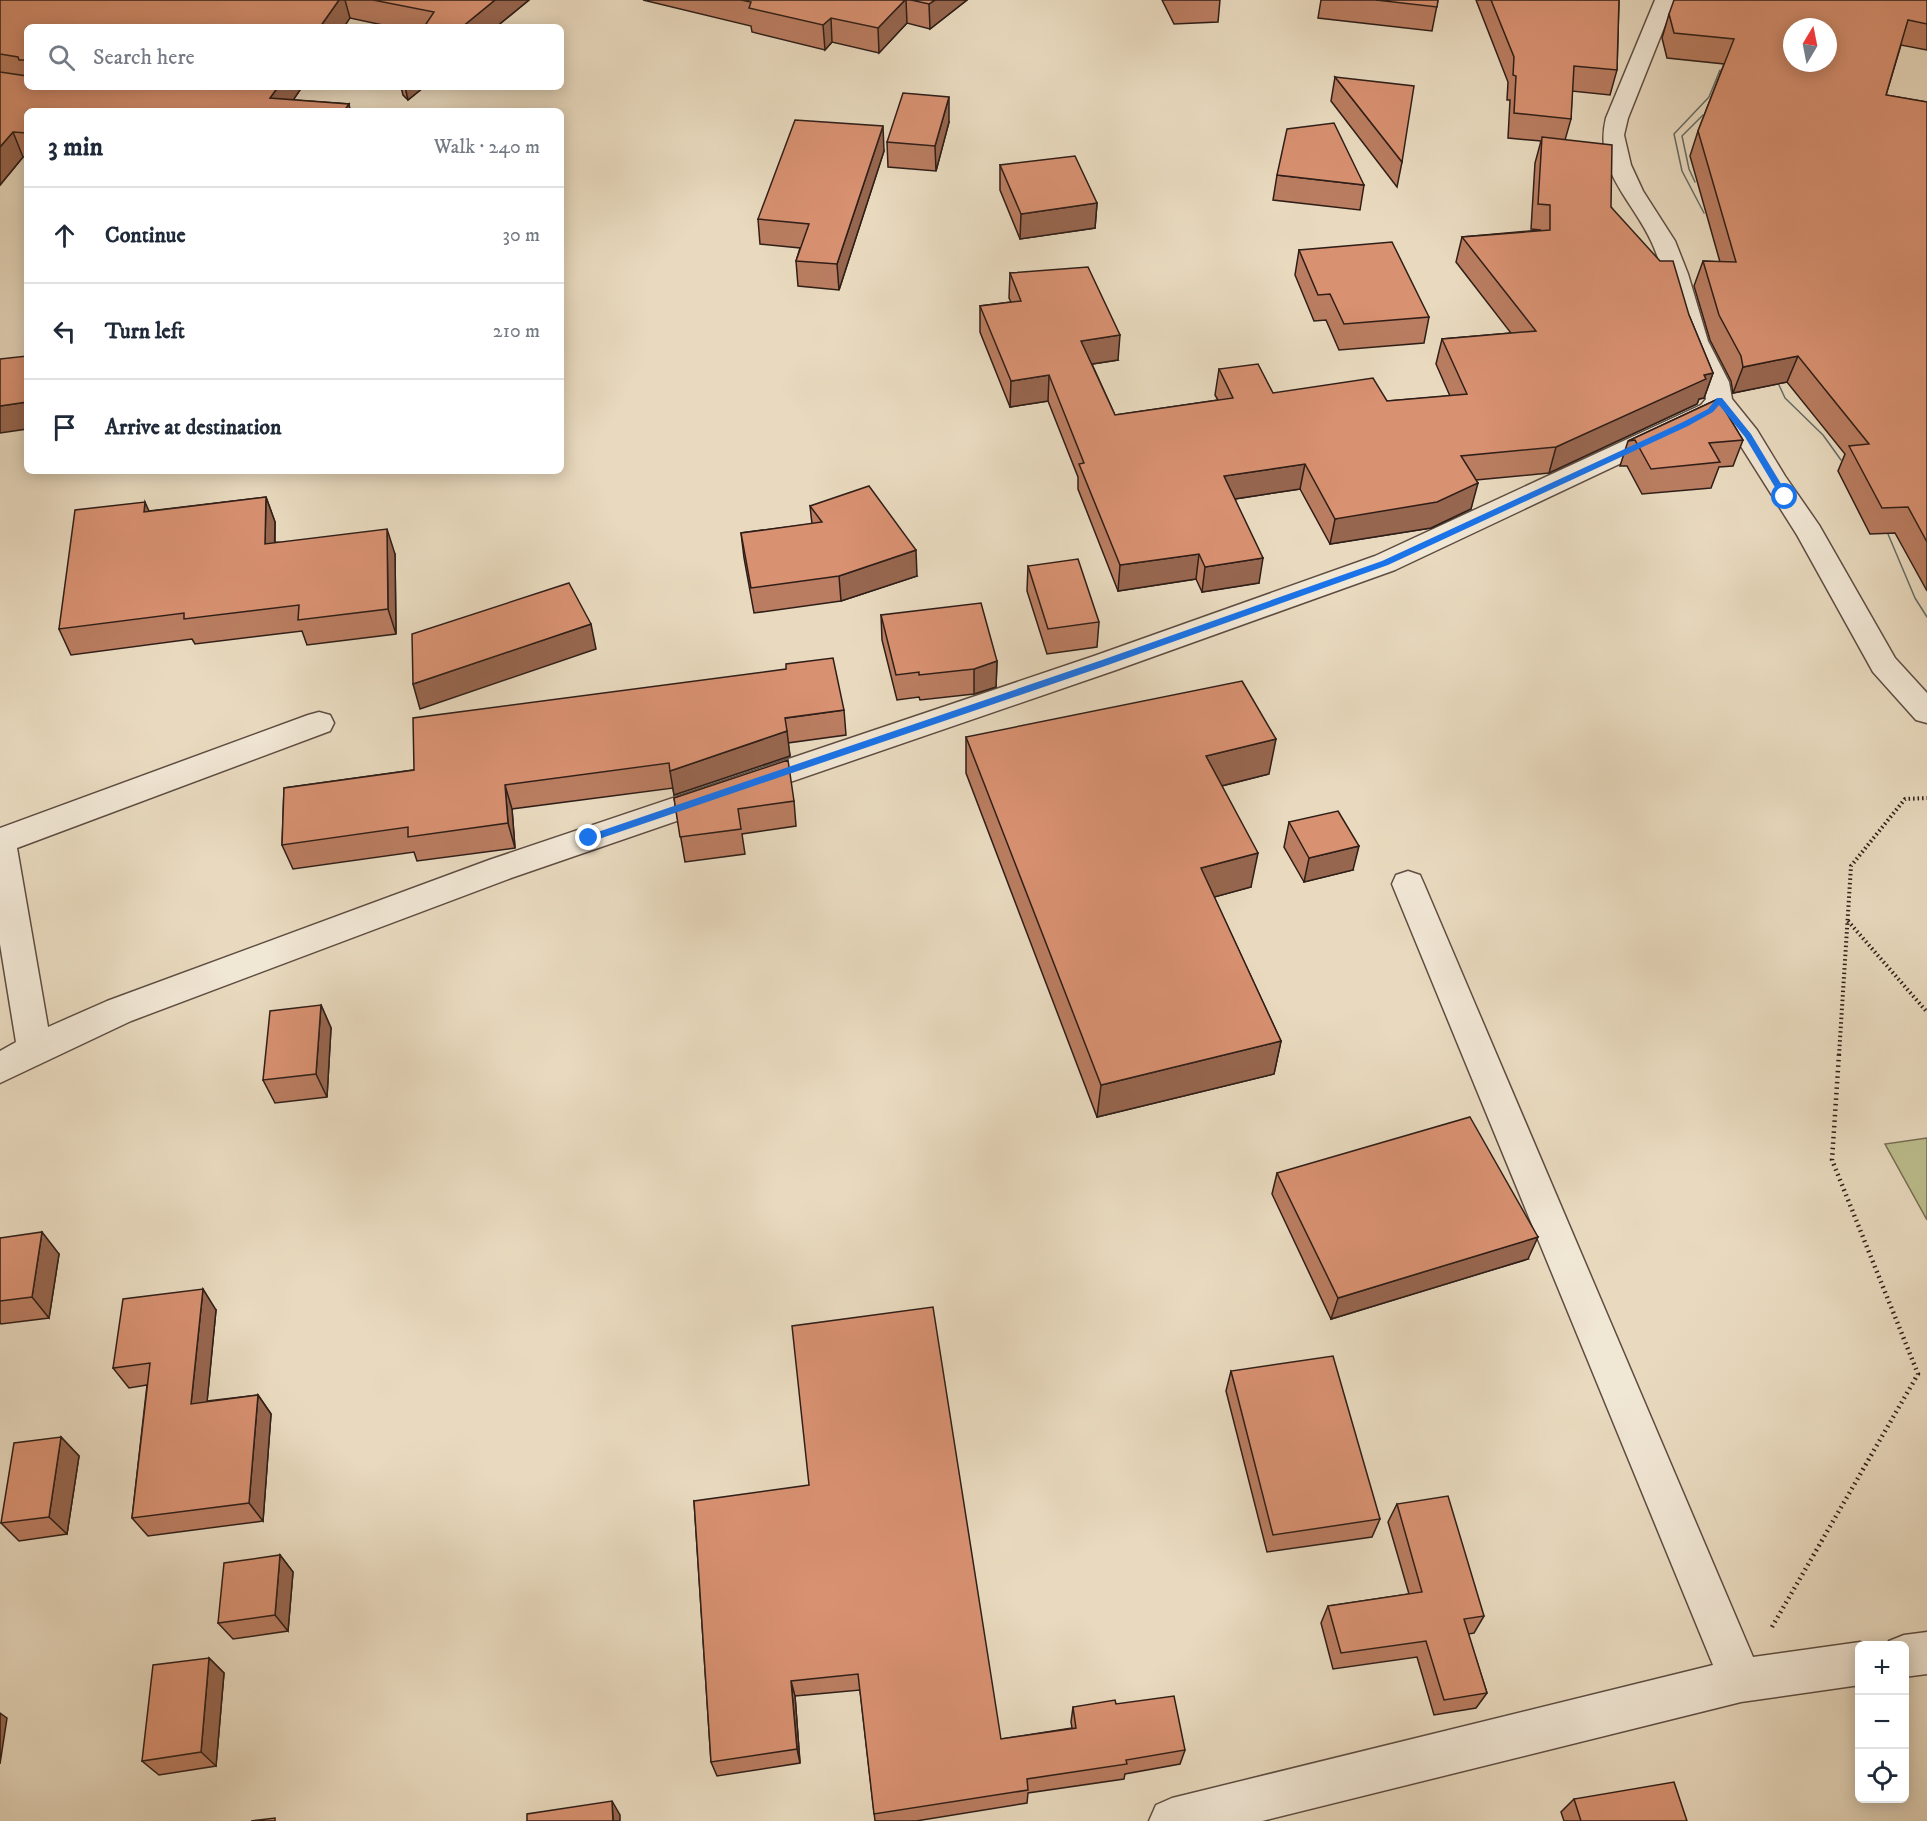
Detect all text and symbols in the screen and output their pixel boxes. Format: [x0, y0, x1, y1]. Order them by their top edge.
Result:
north arrow [1783, 18, 1837, 72]
search box [24, 24, 564, 90]
icon: search [45, 41, 78, 74]
text: Search here [93, 44, 195, 71]
text: 3 min [48, 131, 103, 164]
text: Walk · 240 m [434, 135, 540, 160]
icon: ahead [48, 219, 81, 252]
text: Continue [105, 222, 186, 249]
text: 30 m [502, 223, 540, 248]
icon: left [48, 315, 81, 348]
text: Turn left [105, 318, 185, 345]
text: 210 m [493, 319, 540, 344]
icon: arrive [48, 411, 81, 444]
text: Arrive at destination [105, 414, 282, 441]
route start [1771, 483, 1797, 509]
route end [575, 824, 601, 850]
map controls [1855, 1641, 1909, 1803]
button: + [1855, 1641, 1909, 1695]
button: − [1855, 1695, 1909, 1749]
button: locate [1855, 1749, 1909, 1803]

